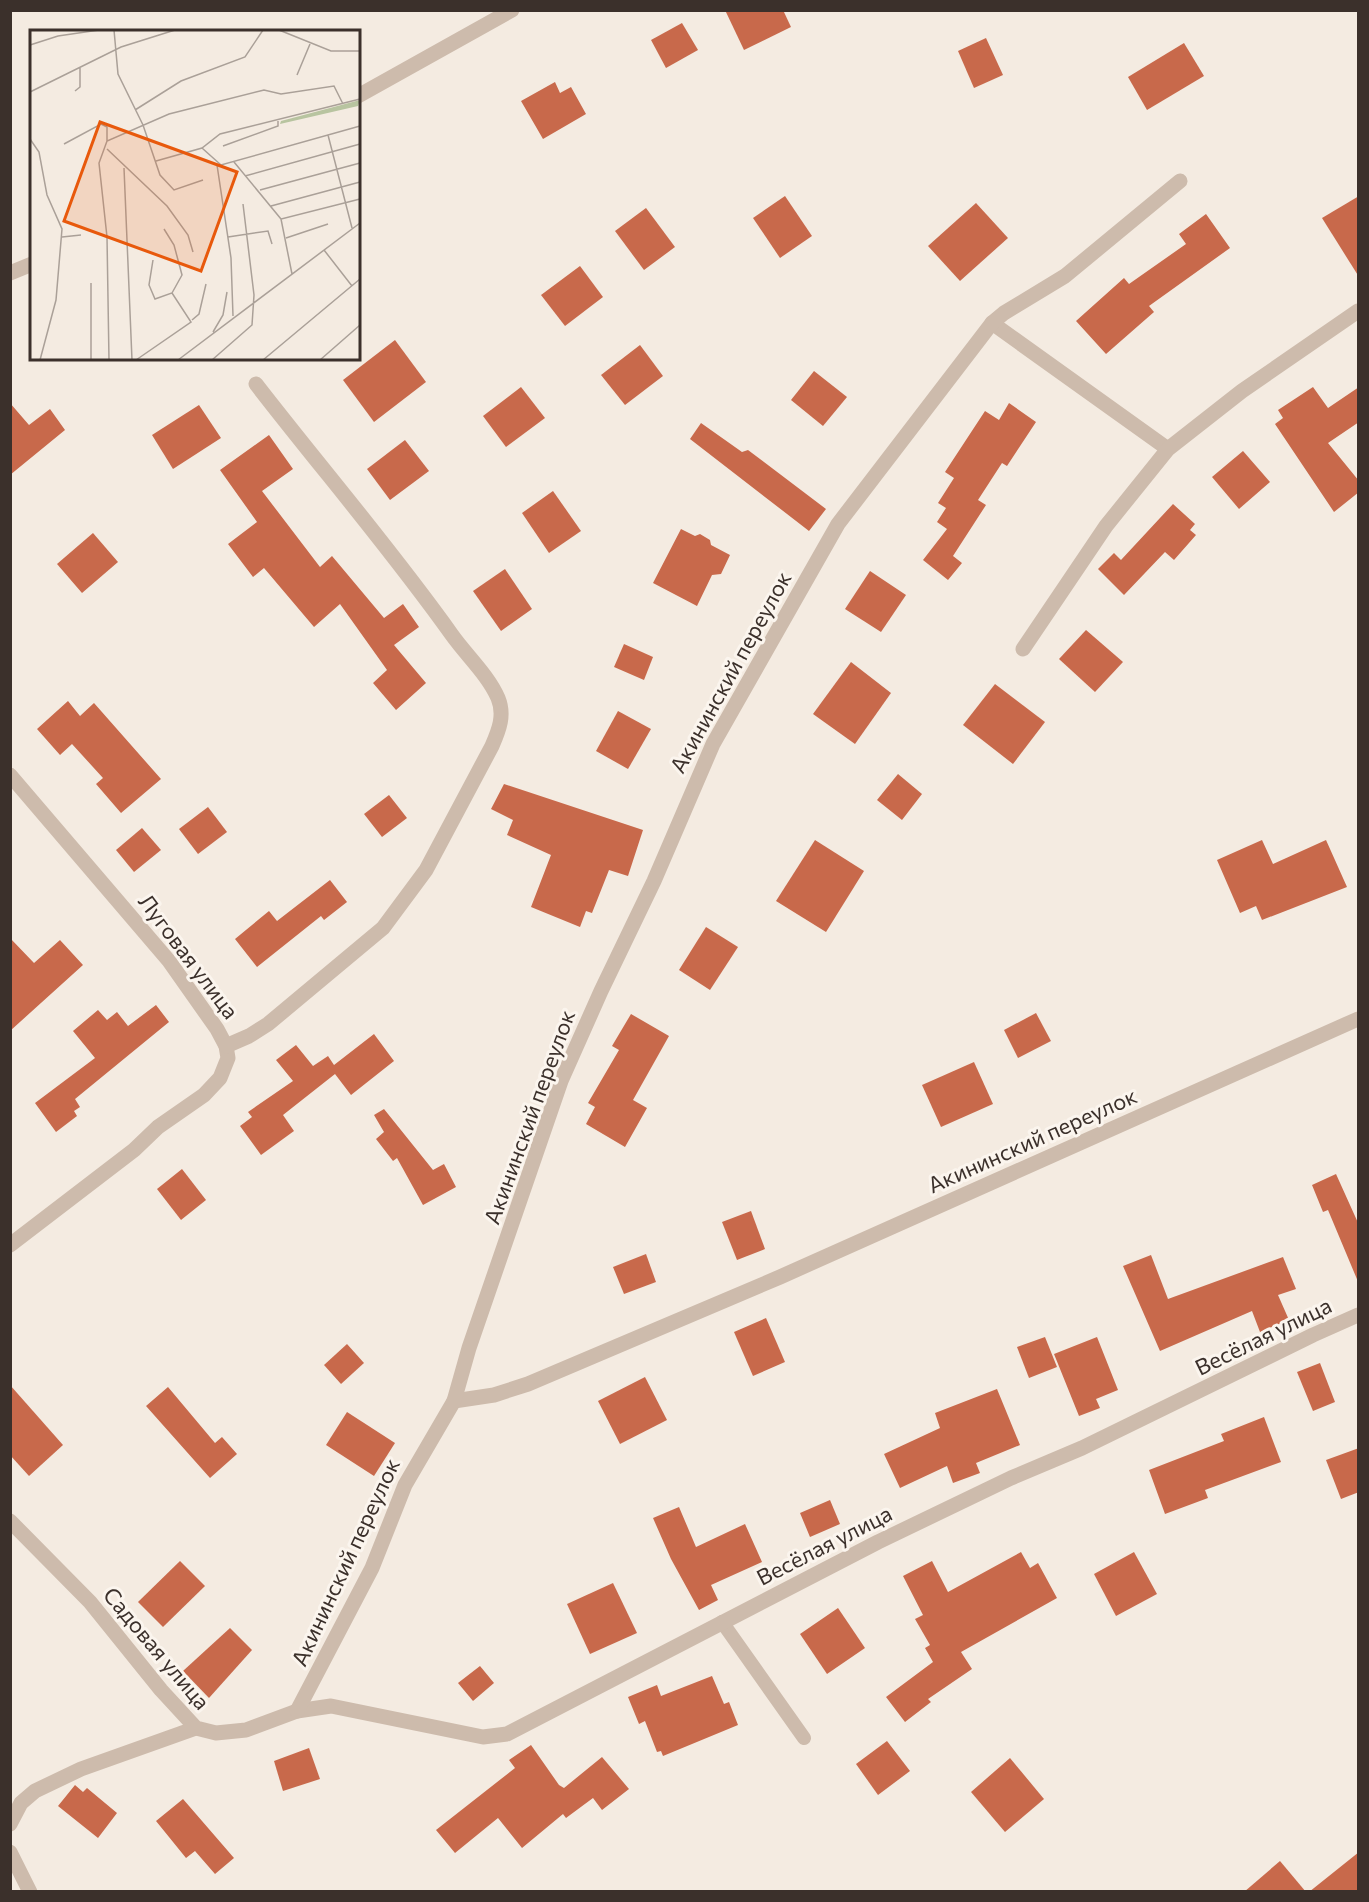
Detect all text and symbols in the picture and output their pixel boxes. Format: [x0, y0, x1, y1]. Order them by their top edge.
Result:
inset map [30, 30, 360, 360]
street label: Акининский переулок [663, 566, 797, 777]
street label: Луговая улица [133, 888, 245, 1024]
street label: Акининский переулок [478, 1006, 580, 1228]
street label: Акининский переулок [923, 1082, 1141, 1198]
street label: Весёлая улица [1190, 1291, 1336, 1381]
street label: Акининский переулок [285, 1454, 405, 1670]
street label: Весёлая улица [752, 1499, 896, 1591]
street label: Садовая улица [98, 1581, 216, 1715]

